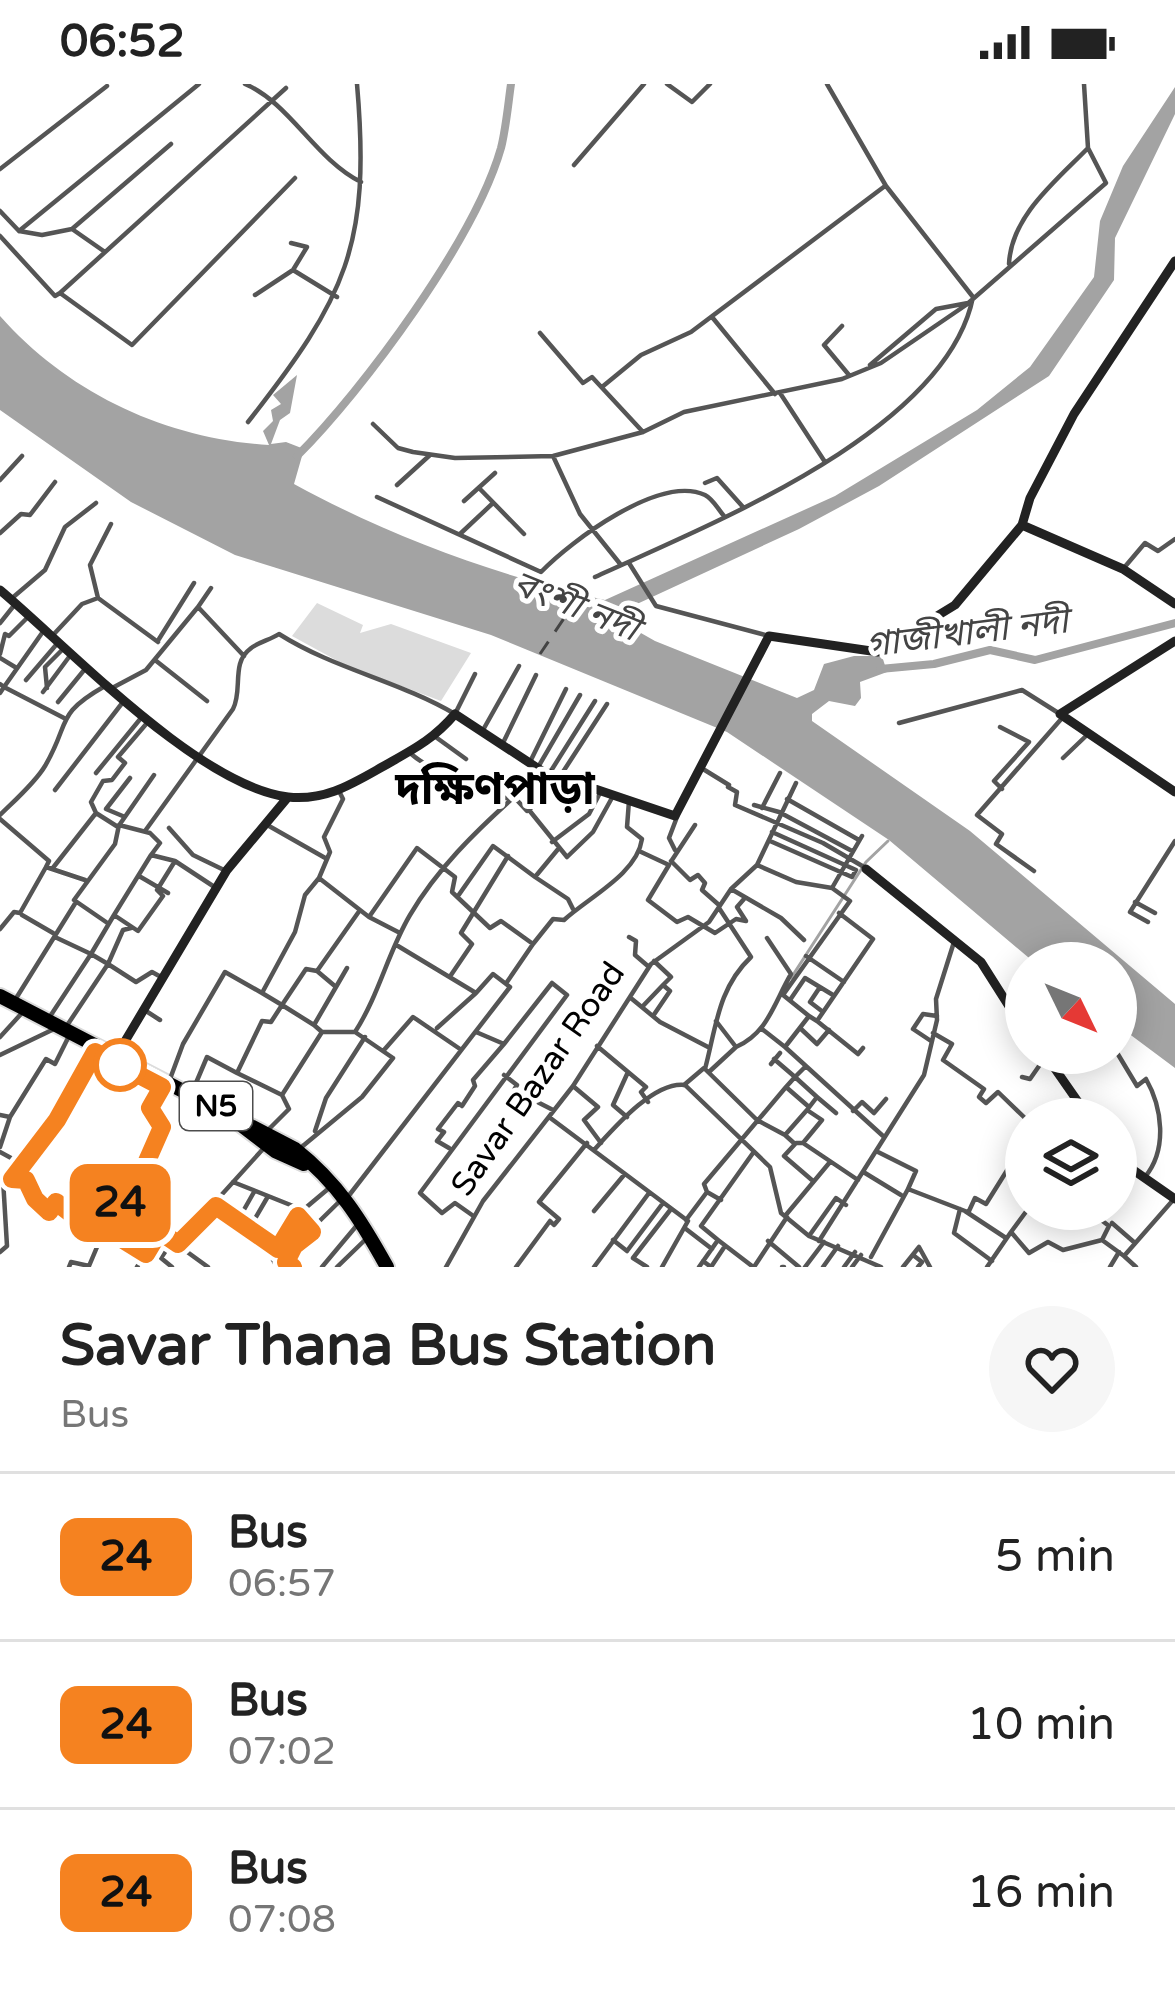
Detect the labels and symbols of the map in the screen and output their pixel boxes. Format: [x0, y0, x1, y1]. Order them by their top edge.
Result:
water label: বংশী নদী [507, 561, 651, 653]
water label: গাজীখালী নদী [864, 598, 1077, 667]
district label: দক্ষিণপাড়া [394, 762, 596, 817]
north arrow [1005, 942, 1137, 1074]
street label: Savar Bazar Road [443, 955, 633, 1203]
unlabelled marker [95, 1040, 145, 1090]
road number: N5 [180, 1082, 252, 1130]
line badge: 24 [66, 1164, 174, 1242]

